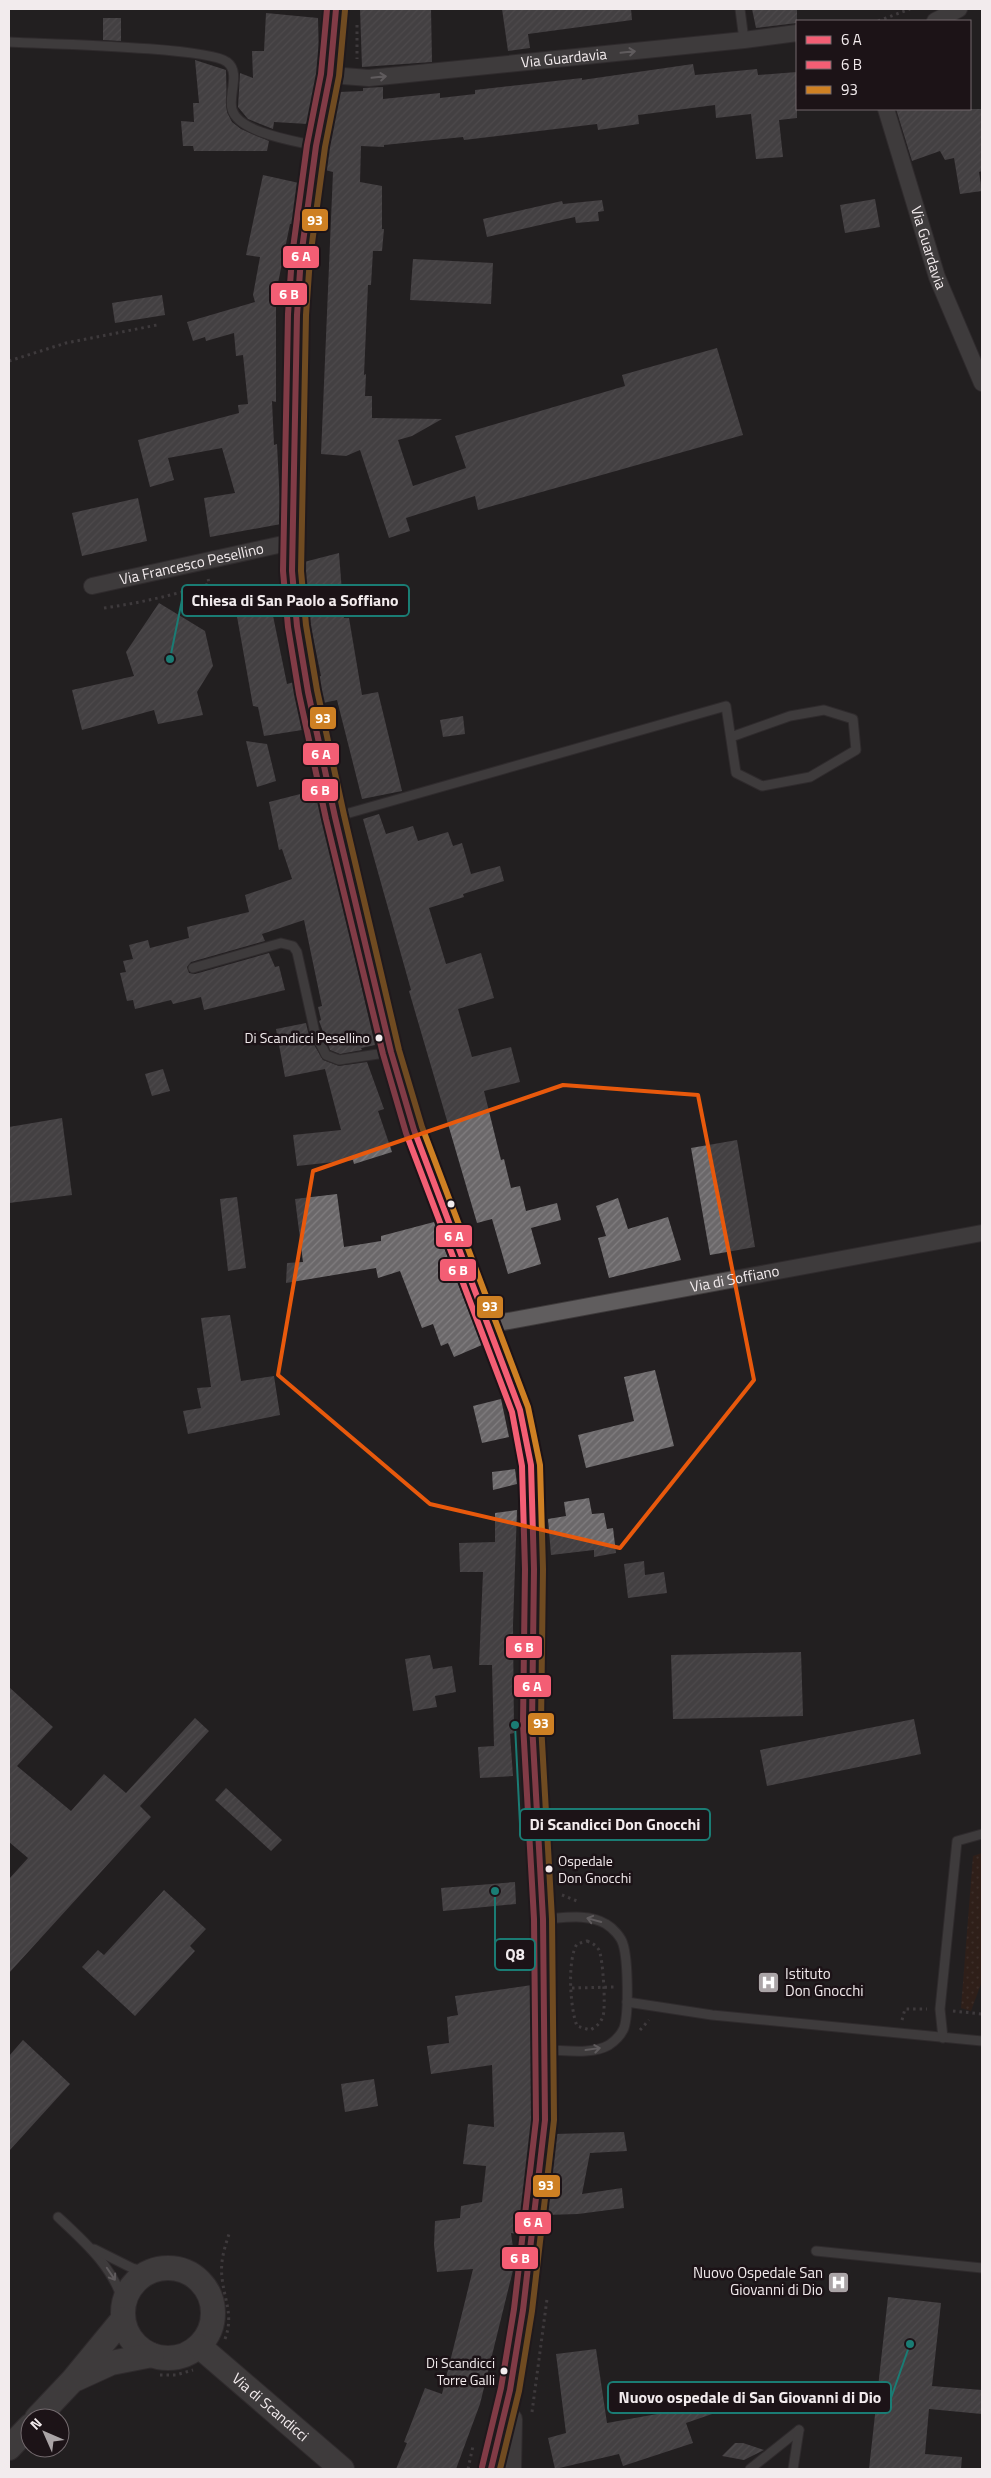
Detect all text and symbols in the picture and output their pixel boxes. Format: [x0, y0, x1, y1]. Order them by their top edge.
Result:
legend [796, 20, 971, 110]
text: 6 A [841, 28, 862, 51]
street label: Via Guardavia [520, 42, 608, 74]
one-way arrow [619, 47, 635, 57]
text: 6 B [841, 53, 862, 76]
one-way arrow [371, 72, 387, 82]
text: 93 [841, 78, 858, 101]
street label: Via Guardavia [905, 203, 953, 293]
line badge: 93 [301, 208, 329, 232]
text: 93 [307, 209, 323, 230]
line badge: 6 A [282, 245, 320, 269]
text: 6 A [291, 245, 311, 266]
line badge: 6 B [270, 282, 308, 306]
text: 6 B [279, 283, 299, 304]
street label: Via Francesco Pesellino [117, 537, 266, 591]
callout: Chiesa di San Paolo a Soffiano [182, 585, 409, 616]
text: Chiesa di San Paolo a Soffiano [191, 588, 399, 612]
line badge: 93 [309, 706, 337, 730]
text: 93 [315, 707, 331, 728]
line badge: 6 A [302, 742, 340, 766]
text: 6 A [311, 743, 331, 764]
line badge: 6 B [301, 778, 339, 802]
text: 6 B [310, 779, 330, 800]
place label: Di Scandicci Pesellino [245, 1027, 370, 1048]
marker: Di Scandicci Pesellino [374, 1033, 384, 1043]
unlabelled marker [446, 1199, 456, 1209]
line badge: 6 A [435, 1224, 473, 1248]
text: 6 A [444, 1225, 464, 1246]
line badge: 6 B [439, 1258, 477, 1282]
text: 6 B [448, 1259, 468, 1280]
street label: Via di Soffiano [688, 1259, 781, 1298]
line badge: 93 [476, 1295, 504, 1319]
text: 93 [482, 1295, 498, 1316]
line badge: 6 B [505, 1635, 543, 1659]
text: 6 B [514, 1636, 534, 1657]
line badge: 6 A [513, 1674, 552, 1698]
text: 6 A [522, 1675, 542, 1696]
line badge: 93 [527, 1712, 555, 1736]
text: 93 [533, 1712, 549, 1733]
callout: Di Scandicci Don Gnocchi [520, 1809, 710, 1840]
text: Di Scandicci Don Gnocchi [530, 1812, 700, 1836]
place label: Ospedale Don Gnocchi [558, 1850, 631, 1888]
marker: Ospedale Don Gnocchi [544, 1864, 554, 1874]
one-way arrow [586, 1915, 602, 1925]
callout: Q8 [495, 1939, 535, 1970]
text: Q8 [505, 1942, 525, 1966]
place label: Istituto Don Gnocchi [785, 1962, 864, 2002]
hospital icon: Istituto Don Gnocchi [757, 1971, 781, 1995]
one-way arrow [585, 2043, 601, 2053]
line badge: 93 [532, 2174, 561, 2198]
text: 93 [538, 2174, 554, 2195]
line badge: 6 A [514, 2211, 552, 2235]
text: 6 A [523, 2211, 543, 2232]
line badge: 6 B [501, 2246, 539, 2270]
text: 6 B [510, 2247, 530, 2268]
place label: Nuovo Ospedale San Giovanni di Dio [693, 2261, 823, 2301]
one-way arrow [106, 2267, 116, 2281]
hospital icon: Nuovo Ospedale San Giovanni di Dio [827, 2270, 851, 2294]
place label: Di Scandicci Torre Galli [426, 2352, 495, 2390]
marker: Di Scandicci Torre Galli [499, 2366, 509, 2376]
street label: Via di Scandicci [227, 2367, 314, 2447]
callout: Nuovo ospedale di San Giovanni di Dio [608, 2382, 891, 2413]
text: Nuovo ospedale di San Giovanni di Dio [619, 2385, 881, 2409]
north arrow [20, 2408, 70, 2458]
text: N [25, 2413, 46, 2434]

